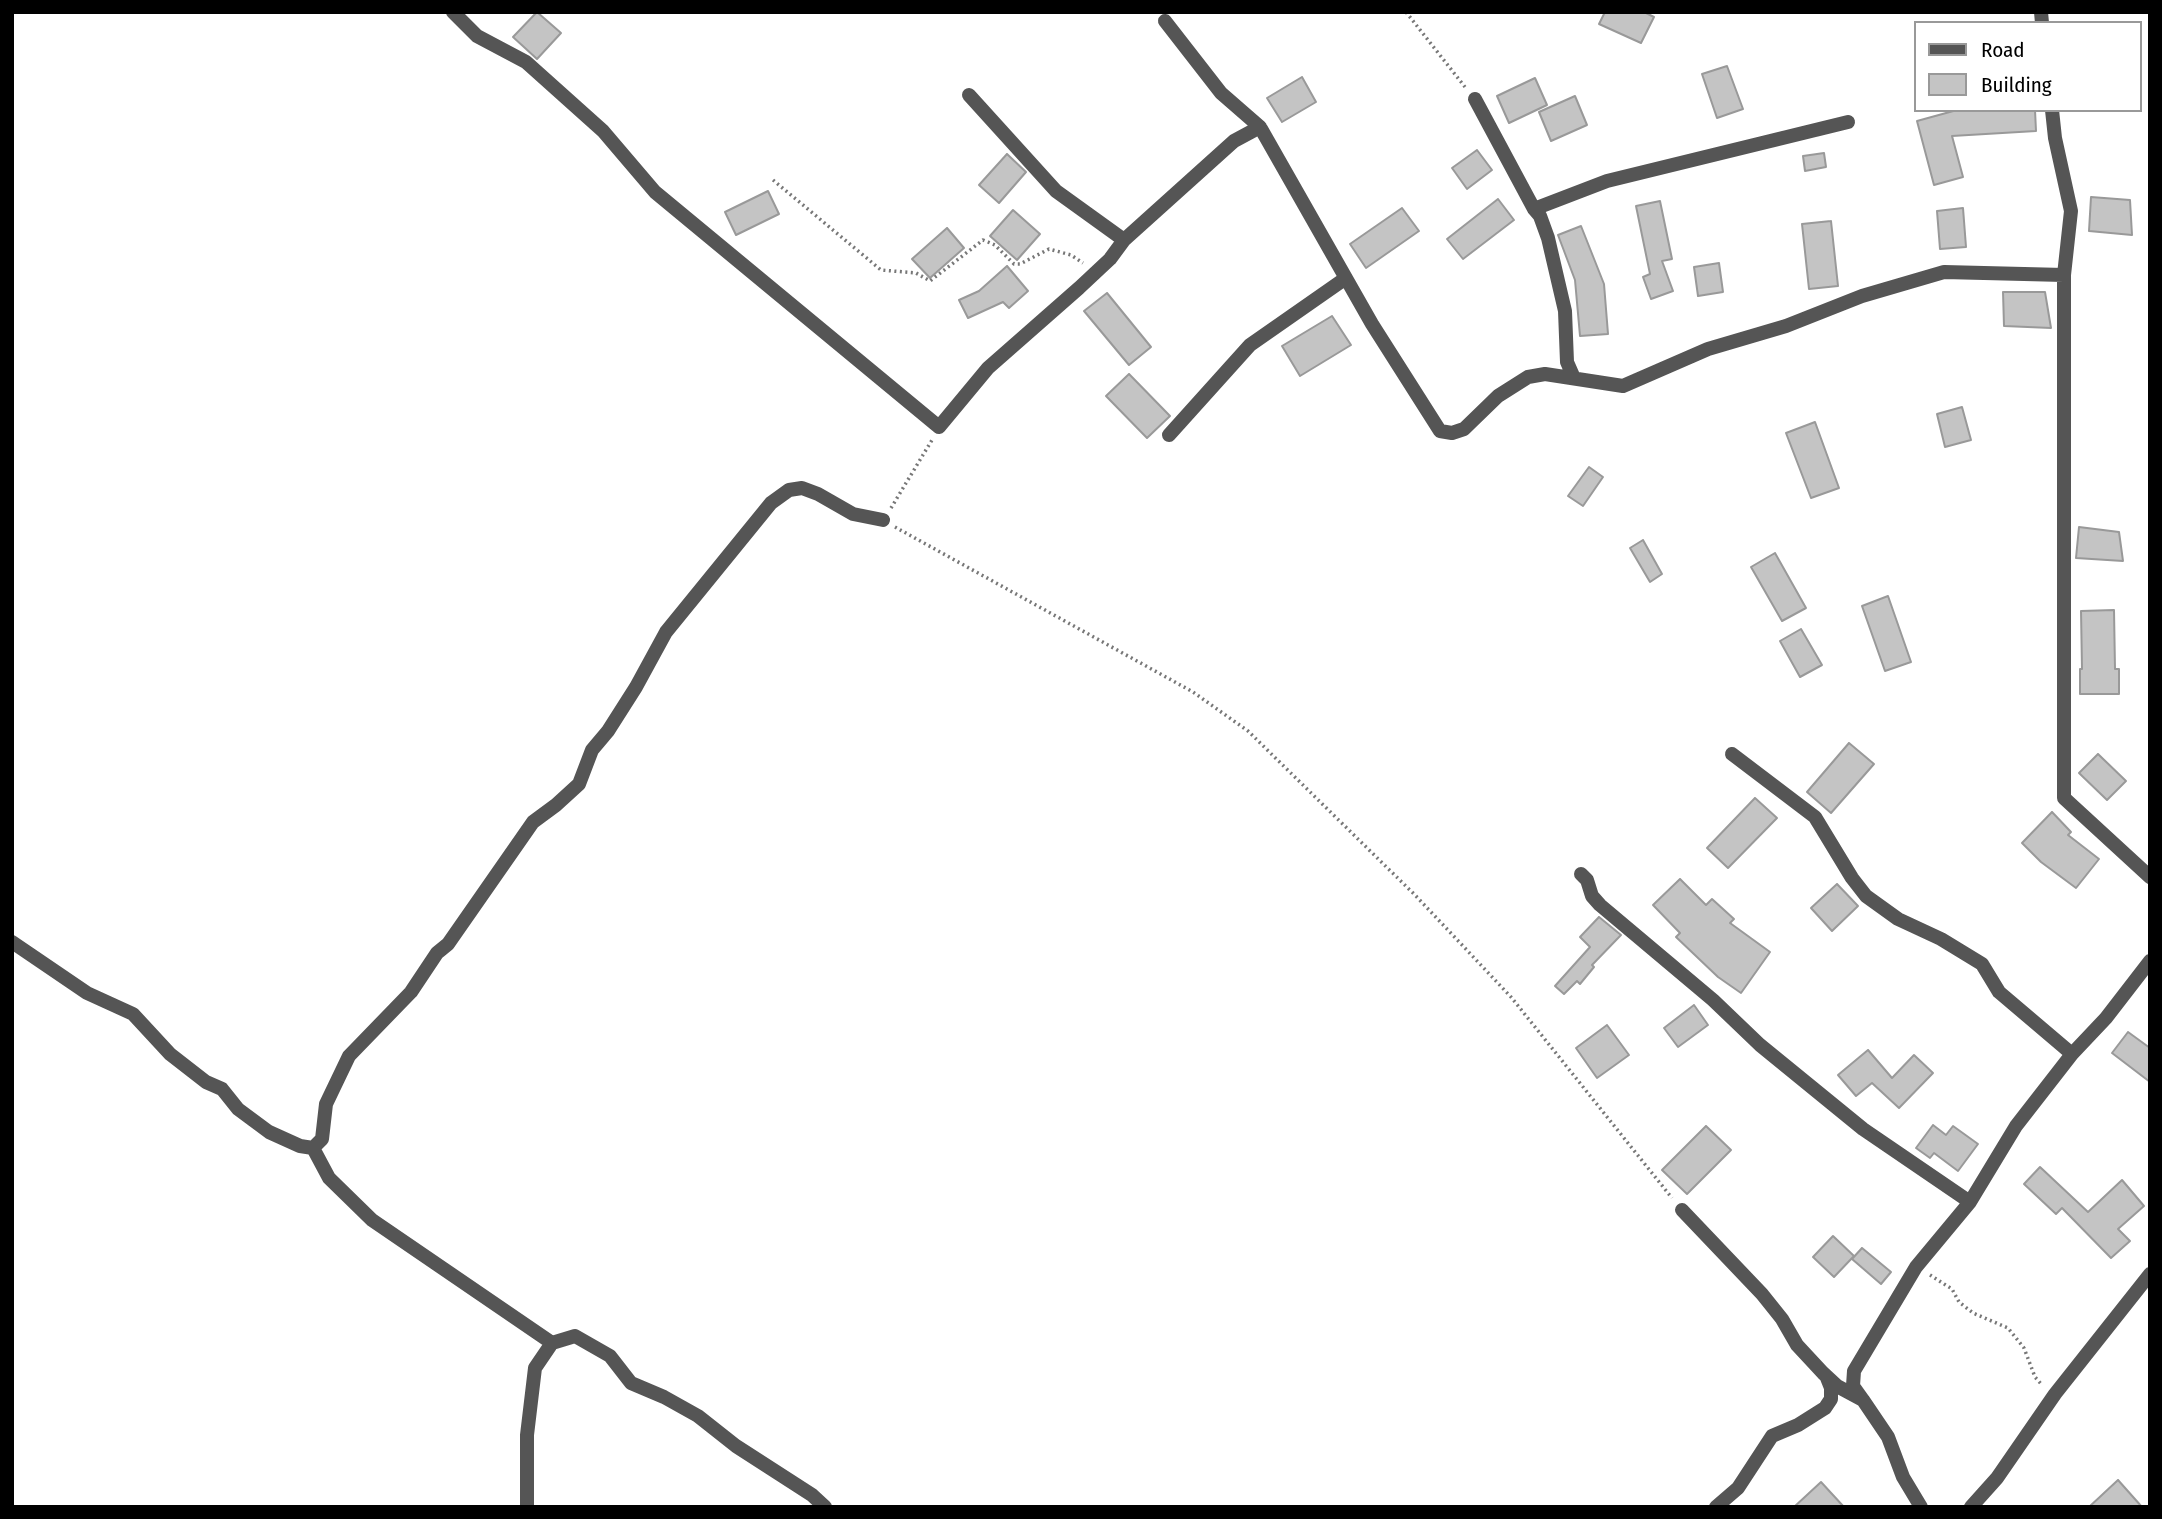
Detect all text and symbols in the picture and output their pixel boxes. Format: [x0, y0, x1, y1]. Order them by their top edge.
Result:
legend [1913, 21, 2141, 112]
text: Road [1981, 37, 2025, 63]
text: Building [1981, 72, 2052, 98]

